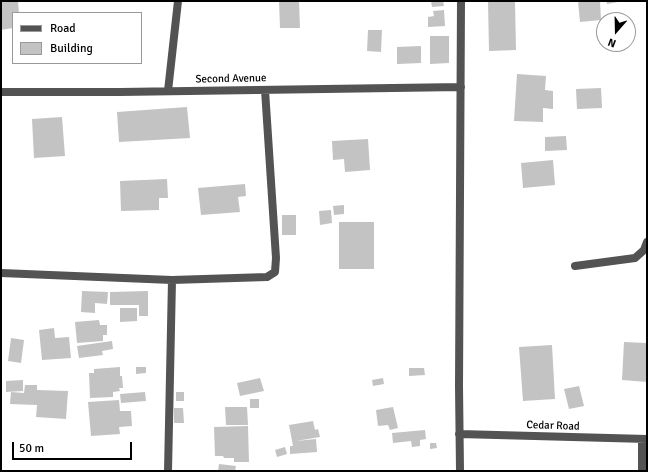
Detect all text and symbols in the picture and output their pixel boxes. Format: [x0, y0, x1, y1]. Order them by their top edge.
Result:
legend [12, 12, 142, 64]
north arrow [596, 12, 636, 52]
text: Road [50, 21, 76, 36]
text: N [606, 35, 618, 50]
text: Building [50, 41, 93, 56]
street label: Second Avenue [195, 72, 267, 86]
street label: Cedar Road [526, 418, 580, 434]
scale bar [14, 434, 134, 460]
text: 50 m [19, 441, 44, 456]

